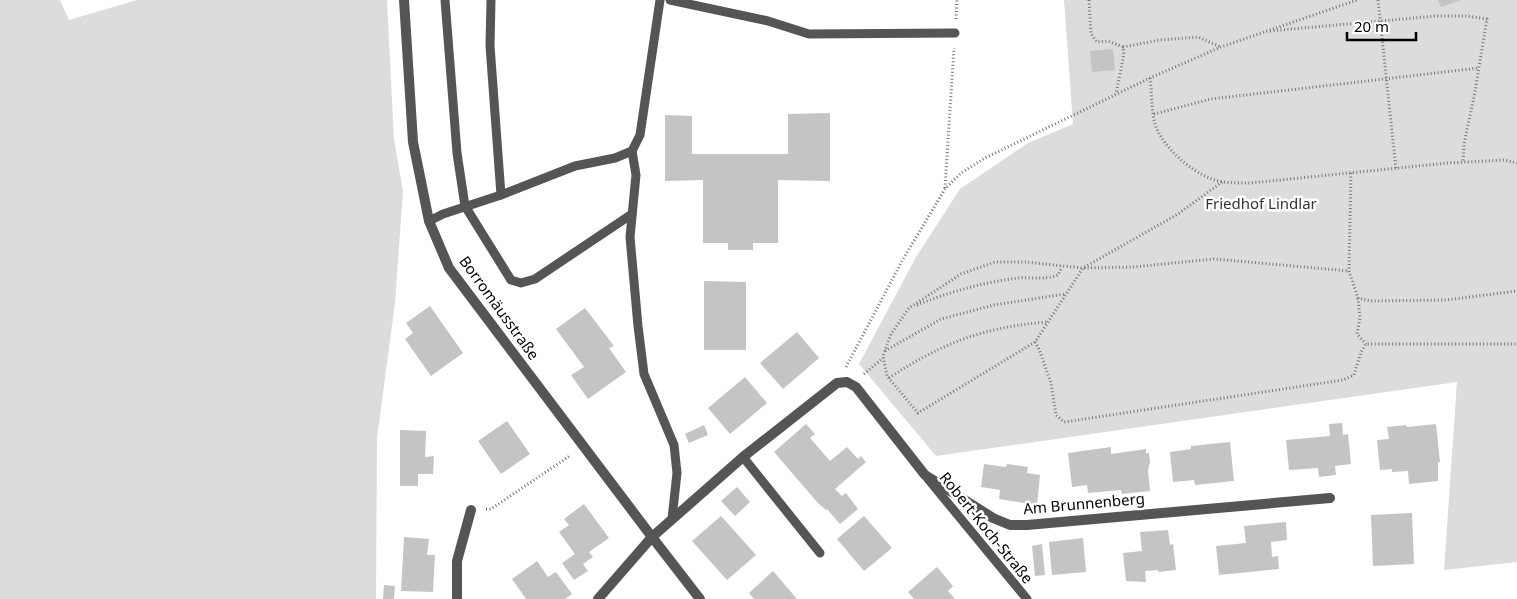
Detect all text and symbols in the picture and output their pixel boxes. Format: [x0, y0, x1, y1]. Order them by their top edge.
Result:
scale bar [1347, 10, 1416, 42]
text: 20 m [1354, 16, 1389, 36]
park label: Friedhof Lindlar [1205, 193, 1317, 213]
street label: Borromäusstraße [455, 251, 544, 363]
street label: Robert-Koch-Straße [936, 467, 1038, 587]
street label: Am Brunnenberg [1022, 488, 1146, 518]

